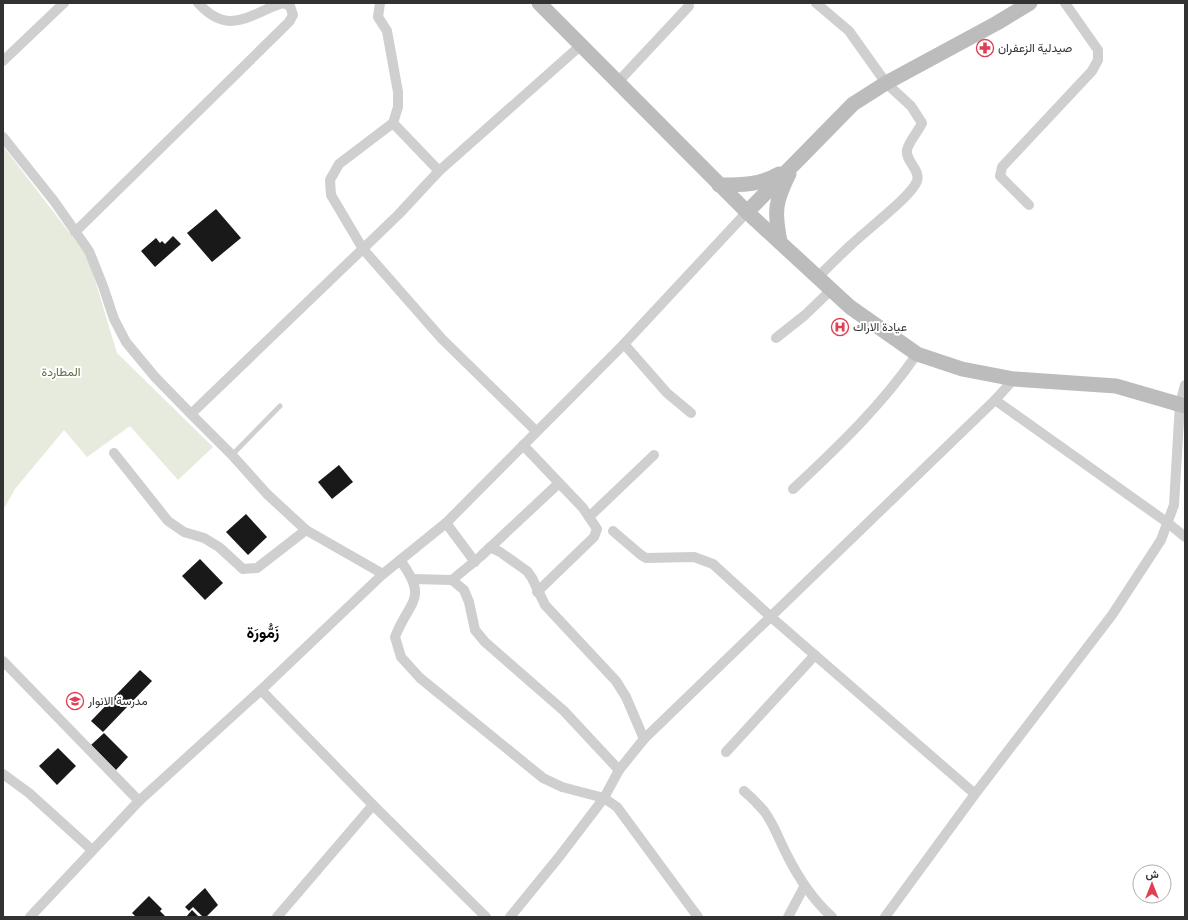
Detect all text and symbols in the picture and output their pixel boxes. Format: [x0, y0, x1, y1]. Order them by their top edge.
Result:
pharmacy icon: صيدلية الزعفران [975, 38, 995, 58]
place label: صيدلية الزعفران [998, 41, 1072, 56]
hospital icon: عيادة الاراك [830, 317, 850, 337]
place label: عيادة الاراك [853, 320, 907, 335]
park label: المطاردة [42, 365, 80, 380]
district label: زَمُّورَة [247, 623, 280, 643]
school or university icon: مدرسة الانوار [65, 691, 85, 711]
place label: مدرسة الانوار [87, 694, 148, 709]
north arrow [1132, 864, 1172, 904]
text: ش [1145, 868, 1159, 881]

